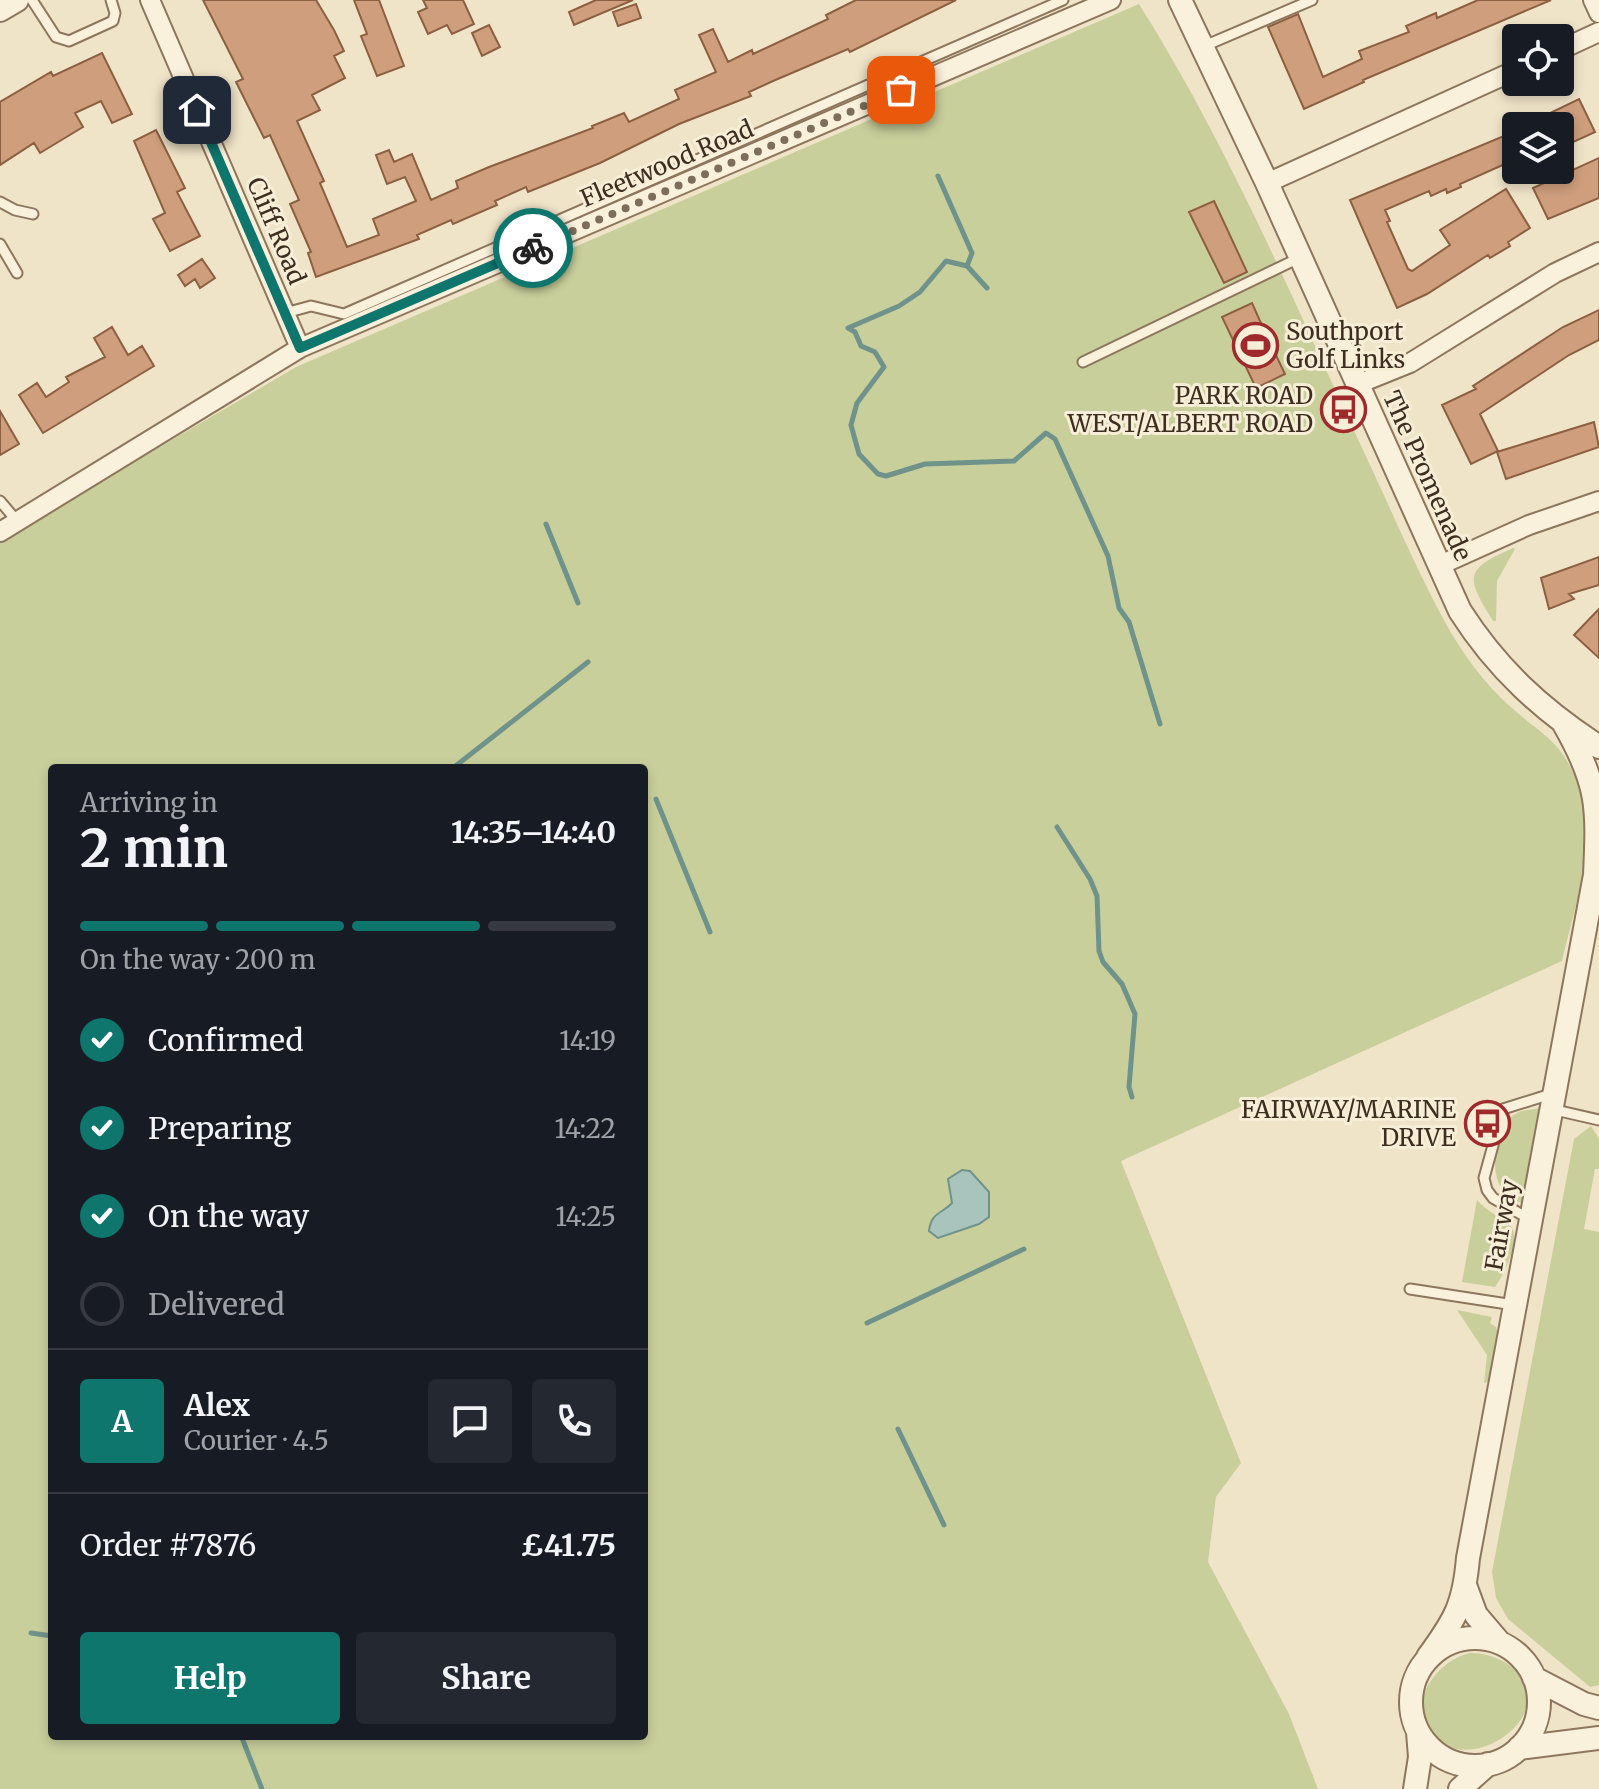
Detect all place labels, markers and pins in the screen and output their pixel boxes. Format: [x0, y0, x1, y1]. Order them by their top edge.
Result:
pin [867, 56, 935, 124]
pin [163, 76, 231, 144]
place label: Southport Golf Links [1286, 316, 1405, 375]
sports icon: Southport Golf Links [1231, 322, 1279, 370]
place label: PARK ROAD WEST/ALBERT ROAD [1067, 380, 1313, 439]
bus stop icon: PARK ROAD WEST/ALBERT ROAD [1320, 386, 1368, 434]
place label: FAIRWAY/MARINE DRIVE [1241, 1094, 1457, 1153]
bus stop icon: FAIRWAY/MARINE DRIVE [1463, 1100, 1511, 1148]

